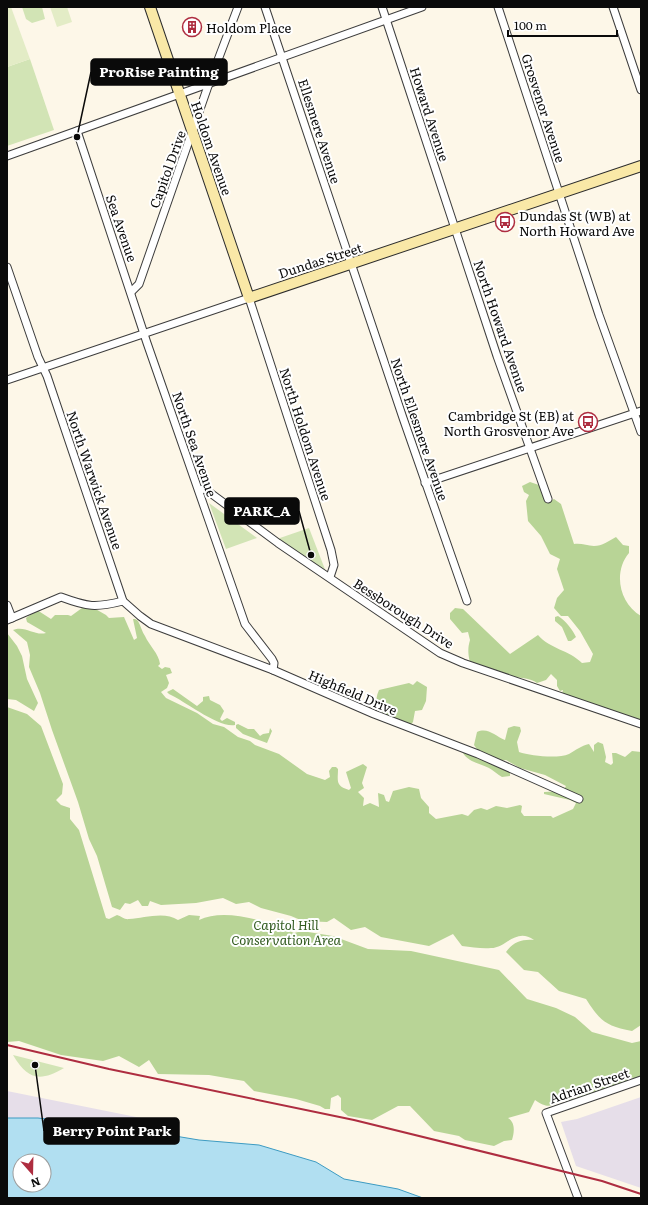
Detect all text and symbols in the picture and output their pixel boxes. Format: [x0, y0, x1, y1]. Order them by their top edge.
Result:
scale bar [508, 12, 617, 38]
building icon: Holdom Place [181, 16, 203, 38]
text: 100 m [514, 16, 547, 34]
place label: Holdom Place [206, 18, 291, 37]
street label: Grosvenor Avenue [517, 51, 571, 165]
callout: ProRise Painting [91, 59, 227, 85]
text: ProRise Painting [99, 61, 219, 81]
street label: Howard Avenue [406, 64, 454, 164]
street label: Ellesmere Avenue [294, 76, 346, 186]
street label: Holdom Avenue [187, 98, 237, 198]
street label: Capitol Drive [144, 127, 190, 211]
street label: Sea Avenue [102, 192, 142, 264]
place label: Dundas St (WB) at North Howard Ave [519, 206, 635, 240]
bus stop icon: Dundas St (WB) at North Howard Ave [494, 211, 516, 233]
street label: Dundas Street [276, 237, 365, 283]
street label: North Howard Avenue [469, 257, 533, 395]
street label: North Ellesmere Avenue [387, 355, 453, 503]
street label: North Holdom Avenue [276, 365, 337, 503]
street label: North Sea Avenue [168, 389, 222, 499]
place label: Cambridge St (EB) at North Grosvenor Ave [443, 406, 575, 440]
street label: North Warwick Avenue [62, 408, 128, 552]
bus stop icon: Cambridge St (EB) at North Grosvenor Ave [577, 411, 599, 433]
callout: PARK_A [225, 498, 299, 524]
text: PARK_A [233, 500, 291, 520]
street label: Bessborough Drive [350, 573, 458, 653]
street label: Highfield Drive [306, 665, 401, 719]
park label: Capitol Hill Conservation Area [231, 915, 341, 949]
street label: Adrian Street [547, 1062, 632, 1108]
callout: Berry Point Park [44, 1118, 179, 1144]
text: Berry Point Park [53, 1120, 172, 1140]
north arrow [12, 1153, 52, 1193]
text: N [29, 1174, 43, 1192]

